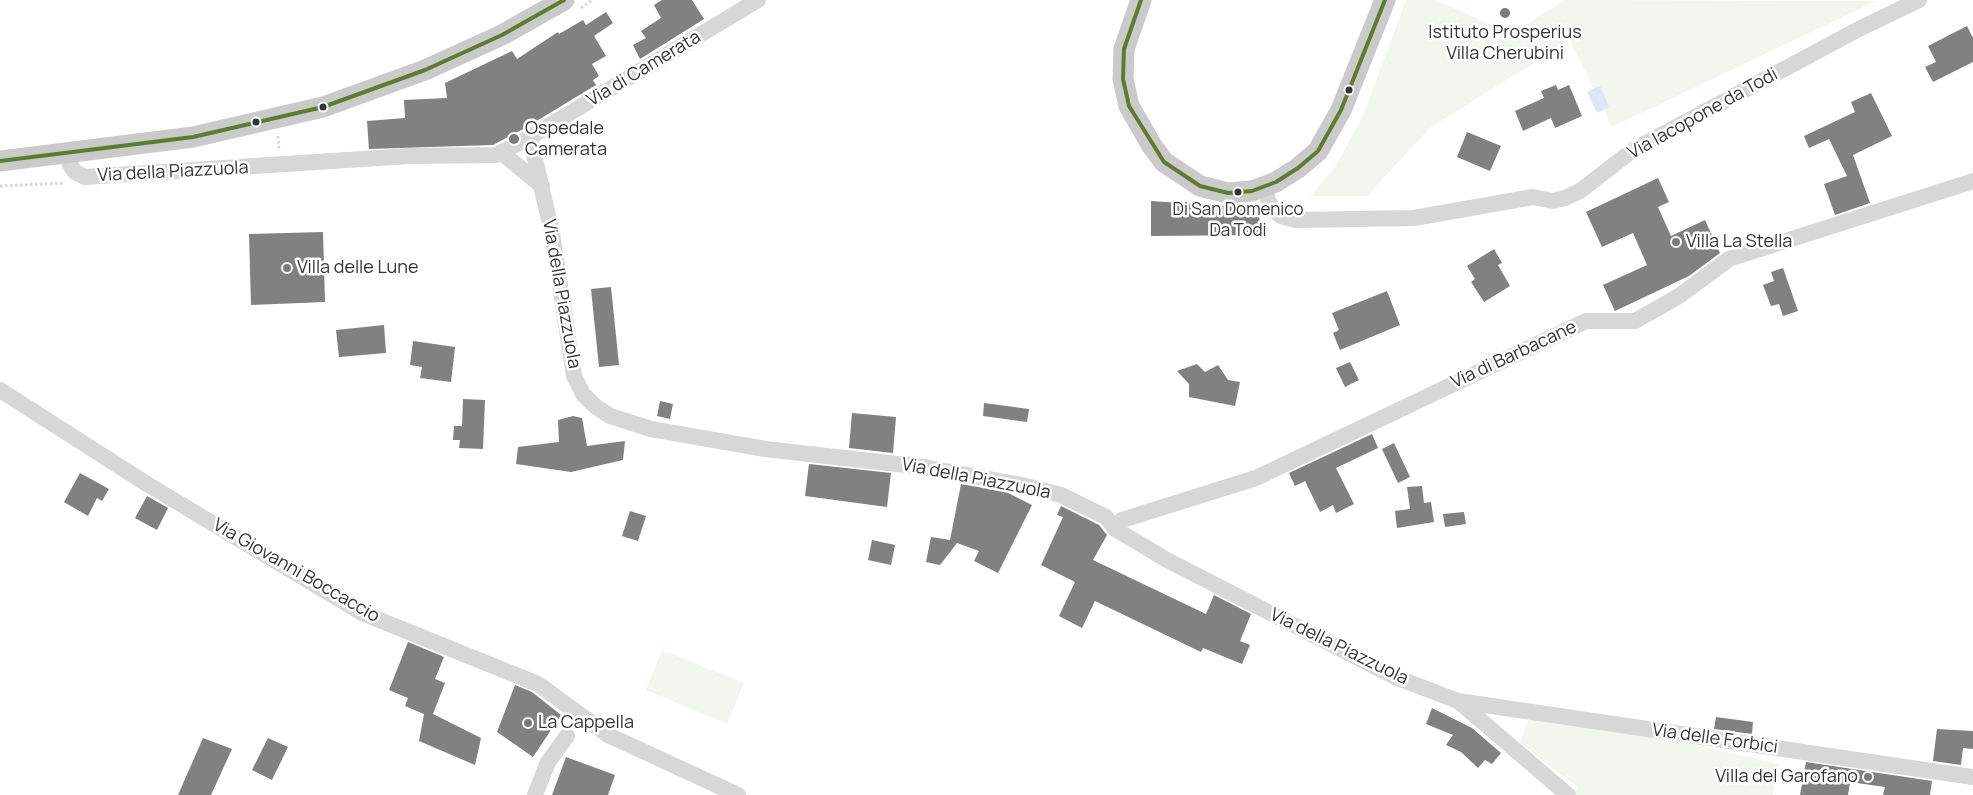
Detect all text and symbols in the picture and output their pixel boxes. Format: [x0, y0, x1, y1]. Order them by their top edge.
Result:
marker: Istituto Prosperius Villa Cherubini [1498, 6, 1512, 20]
place label: Istituto Prosperius Villa Cherubini [1428, 22, 1582, 64]
street label: Via di Camerata [583, 27, 705, 111]
street label: Via Iacopone da Todi [1624, 64, 1782, 164]
unlabelled marker [1344, 85, 1354, 95]
unlabelled marker [318, 102, 328, 112]
unlabelled marker [251, 117, 261, 127]
place label: Ospedale Camerata [525, 118, 607, 160]
marker: Ospedale Camerata [507, 132, 521, 146]
street label: Via della Piazzuola [97, 157, 249, 187]
marker: Di San Domenico Da Todi [1233, 187, 1243, 197]
place label: Di San Domenico Da Todi [1173, 200, 1303, 240]
street label: Via della Piazzuola [537, 218, 585, 370]
place label: Villa La Stella [1686, 231, 1792, 253]
marker: Villa La Stella [1670, 236, 1682, 248]
place label: Villa delle Lune [297, 257, 418, 279]
marker: Villa delle Lune [281, 262, 293, 274]
street label: Via di Barbacane [1448, 316, 1580, 394]
street label: Via della Piazzuola [900, 454, 1052, 504]
street label: Via Giovanni Boccaccio [209, 514, 383, 628]
street label: Via della Piazzuola [1266, 604, 1412, 690]
place label: La Cappella [538, 712, 634, 734]
marker: La Cappella [522, 717, 534, 729]
street label: Via delle Forbici [1651, 719, 1779, 759]
place label: Villa del Garofano [1715, 766, 1858, 788]
marker: Villa del Garofano [1862, 771, 1874, 783]

